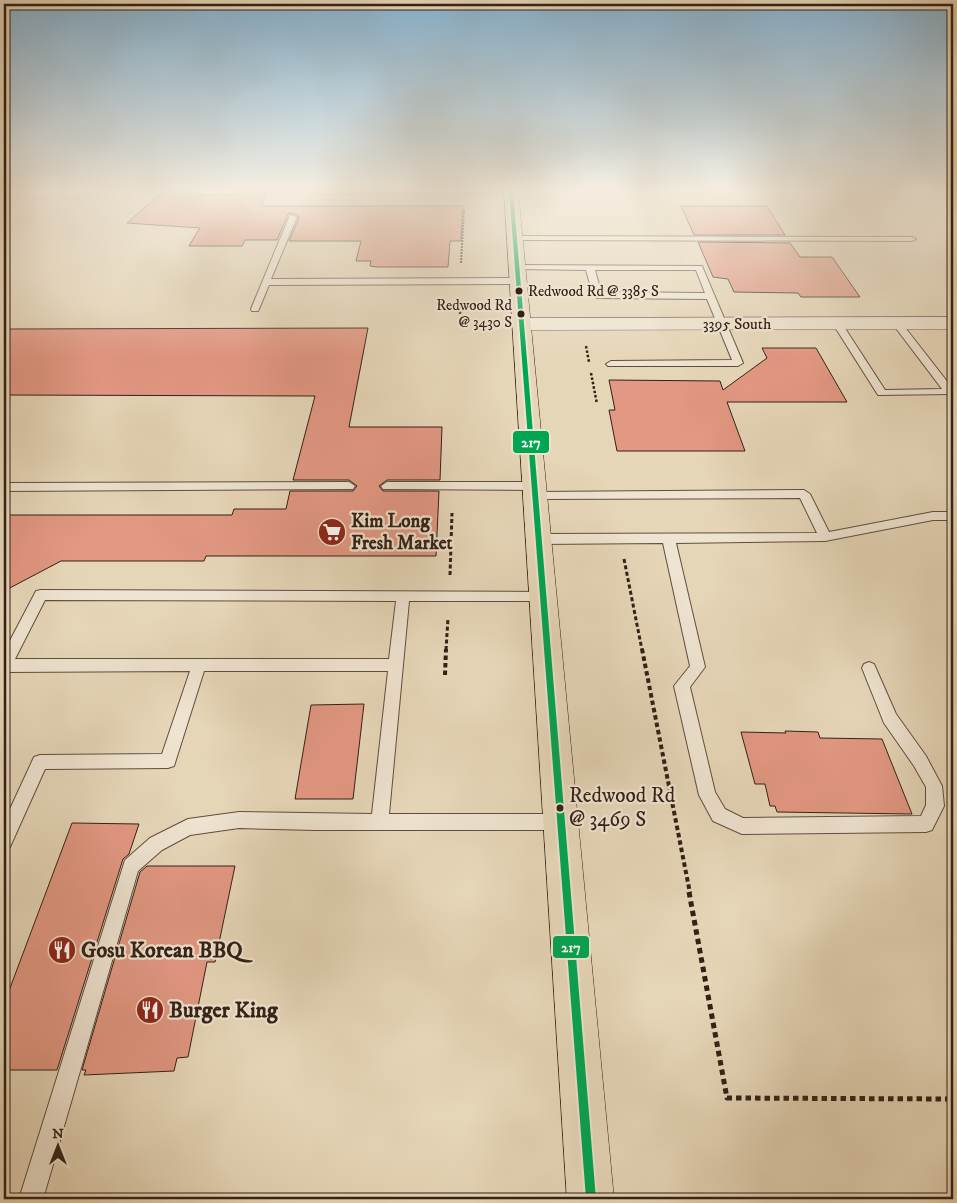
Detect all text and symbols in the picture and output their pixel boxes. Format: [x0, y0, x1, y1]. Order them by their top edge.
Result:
place label: Redwood Rd @ 3385 S [528, 282, 659, 301]
marker: Redwood Rd @ 3385 S [514, 286, 524, 296]
place label: Redwood Rd @ 3430 S [436, 296, 513, 332]
marker: Redwood Rd @ 3430 S [516, 309, 526, 319]
street label: 3395 South [703, 314, 772, 334]
line badge: 217 [512, 430, 550, 454]
text: 217 [521, 434, 541, 452]
place label: Kim Long Fresh Market [351, 510, 454, 555]
supermarket icon: Kim Long Fresh Market [317, 517, 347, 547]
place label: Redwood Rd @ 3469 S [569, 783, 676, 833]
marker: Redwood Rd @ 3469 S [555, 803, 565, 813]
restaurant icon: Gosu Korean BBQ [47, 935, 77, 965]
line badge: 217 [552, 935, 590, 959]
place label: Gosu Korean BBQ [81, 937, 253, 964]
text: 217 [561, 939, 581, 957]
restaurant icon: Burger King [135, 995, 165, 1025]
place label: Burger King [169, 997, 279, 1024]
north arrow [32, 1120, 82, 1170]
text: N [52, 1125, 64, 1143]

